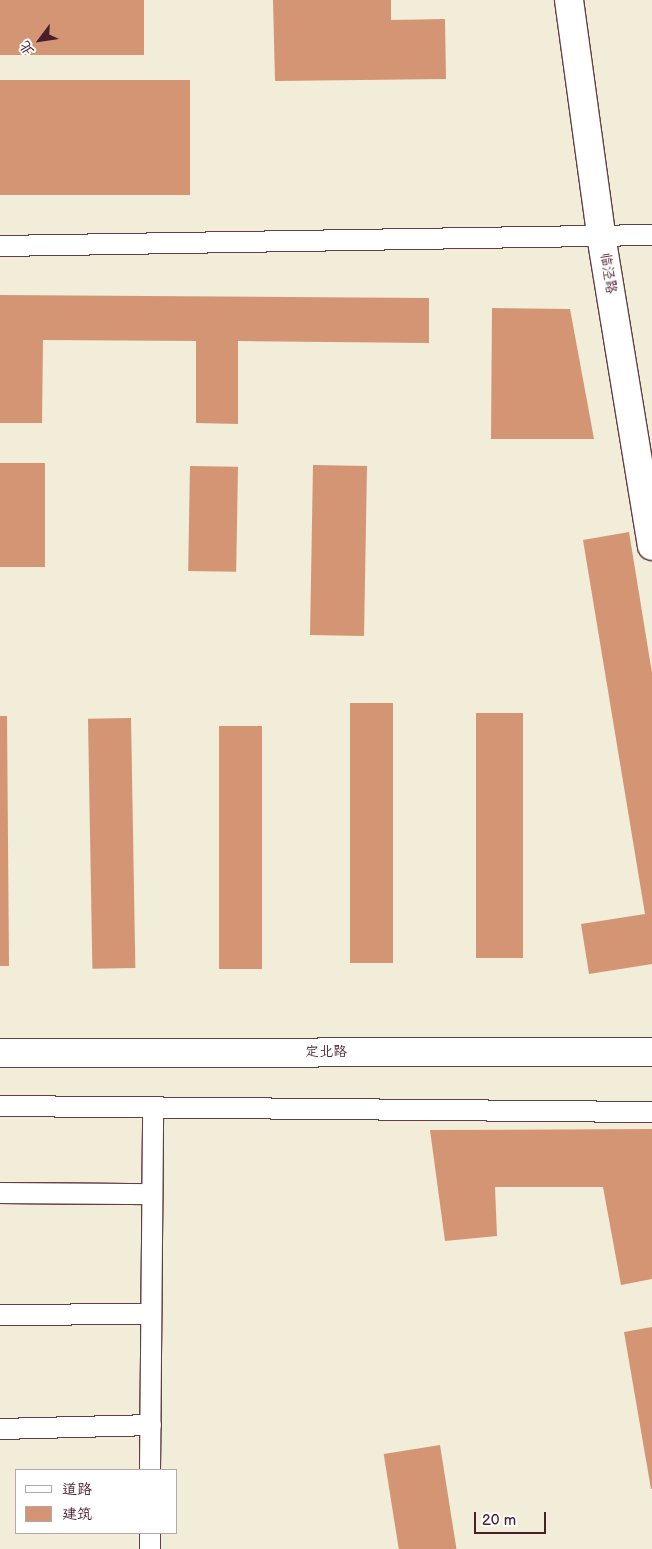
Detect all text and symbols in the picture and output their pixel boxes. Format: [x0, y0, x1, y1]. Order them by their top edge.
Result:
north arrow [15, 15, 65, 65]
text: 北 [16, 38, 38, 58]
street label: 临泾路 [596, 251, 620, 295]
street label: 定北路 [305, 1044, 347, 1060]
legend [15, 1469, 178, 1534]
text: 道路 [62, 1480, 92, 1499]
scale bar [477, 1502, 550, 1534]
text: 建筑 [62, 1505, 92, 1524]
text: 20 m [482, 1511, 516, 1530]

